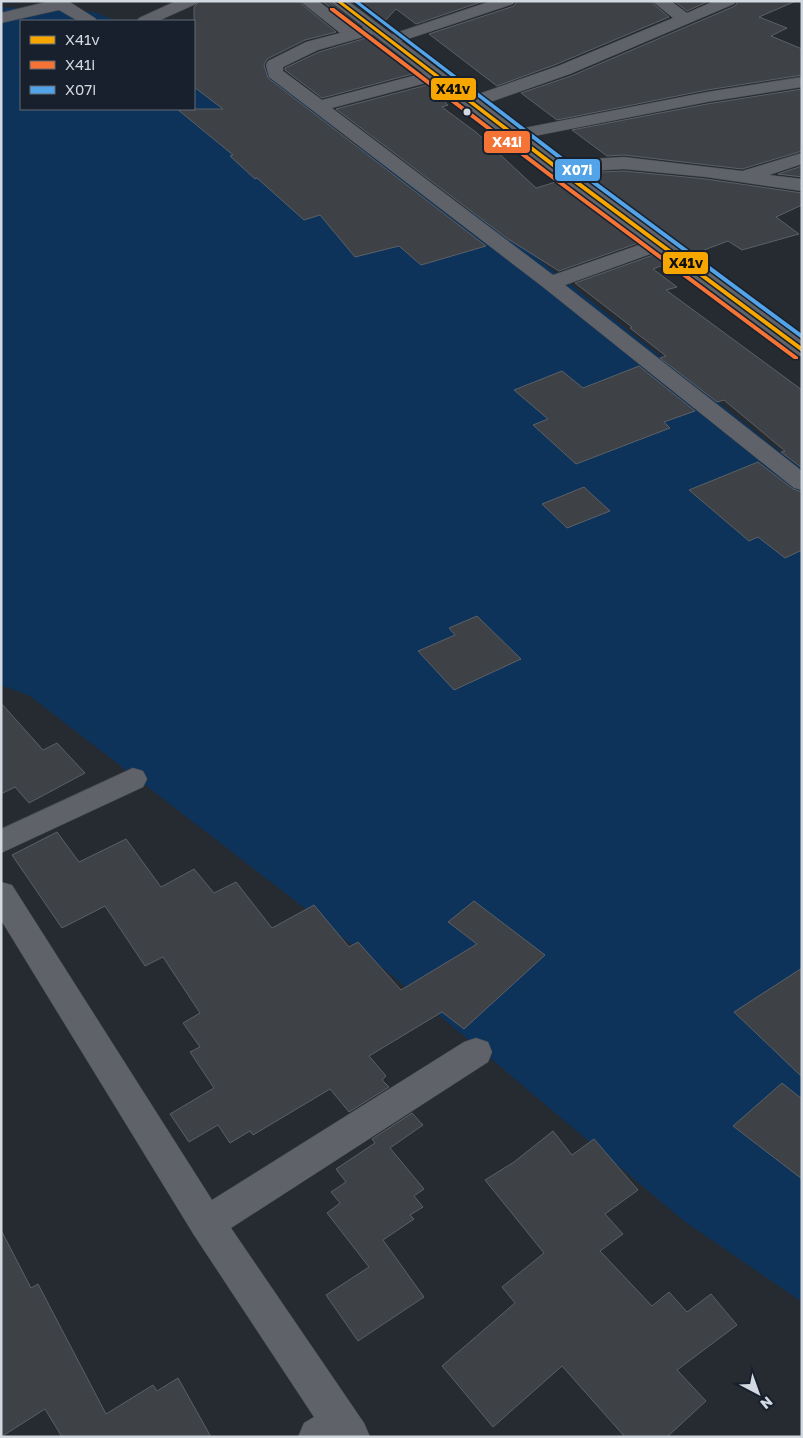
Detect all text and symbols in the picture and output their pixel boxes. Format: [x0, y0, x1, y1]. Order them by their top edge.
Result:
legend [20, 20, 195, 110]
text: X41v [65, 30, 100, 48]
text: X41i [65, 55, 95, 73]
line badge: X41v [430, 77, 477, 101]
text: X07i [65, 80, 96, 98]
text: X41v [436, 80, 471, 97]
unlabelled marker [462, 107, 472, 117]
line badge: X41i [483, 130, 531, 154]
text: X41i [492, 133, 522, 150]
line badge: X07i [554, 158, 601, 182]
text: X07i [562, 161, 592, 178]
line badge: X41v [662, 251, 709, 275]
text: X41v [669, 254, 704, 271]
north arrow [733, 1368, 783, 1418]
text: N [757, 1393, 776, 1413]

